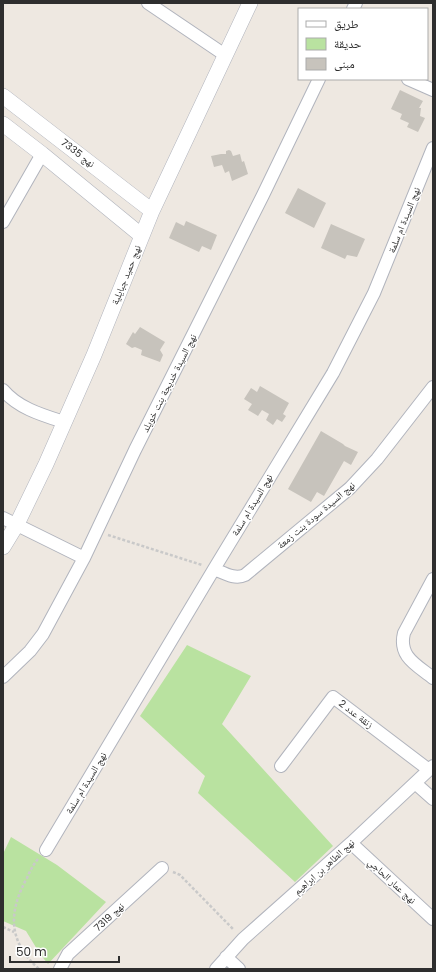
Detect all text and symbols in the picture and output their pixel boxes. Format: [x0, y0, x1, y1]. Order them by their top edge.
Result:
legend [298, 8, 428, 80]
text: طريق [334, 15, 359, 32]
text: حديقة [334, 35, 362, 52]
text: مبنى [334, 55, 355, 72]
street label: نهج 7335 [58, 135, 98, 171]
street label: نهج السيدة ام سلمة [384, 185, 424, 255]
street label: نهج حميد جبايلية [107, 243, 145, 307]
street label: نهج السيدة خديجة بنت خويلد [138, 331, 200, 435]
street label: نهج السيدة ام سلمة [228, 471, 277, 539]
street label: نهج السيدة سودة بنت زمعة [274, 478, 358, 552]
street label: زنقة عدد 2 [336, 696, 377, 732]
street label: نهج السيدة ام سلمة [62, 749, 111, 817]
street label: نهج الطاهر بن ابراهيم [290, 835, 358, 899]
street label: نهج عمار الحاجي [364, 855, 420, 908]
street label: نهج 7319 [90, 899, 128, 935]
scale bar [10, 938, 119, 964]
text: 50 m [16, 943, 47, 960]

